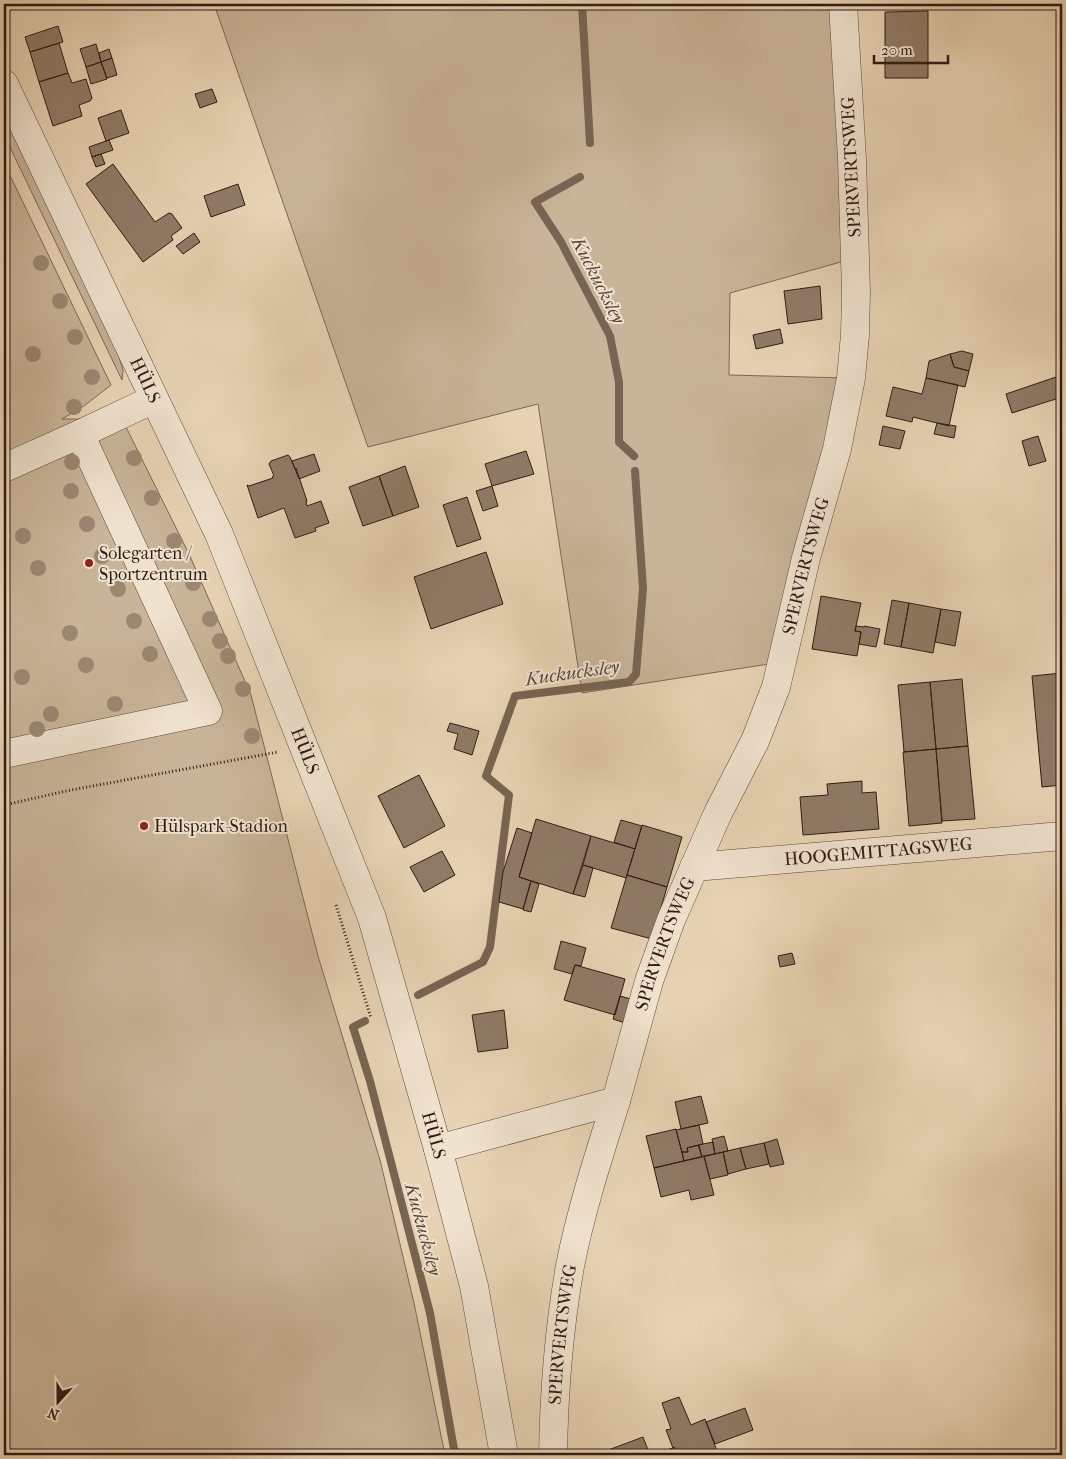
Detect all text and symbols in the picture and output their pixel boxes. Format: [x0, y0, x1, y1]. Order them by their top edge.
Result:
scale bar [874, 32, 947, 64]
text: 20 m [881, 41, 913, 59]
street label: SPERVERTSWEG [837, 96, 866, 238]
water label: Kuckucksley [566, 232, 630, 329]
street label: HÜLS [125, 354, 165, 407]
street label: SPERVERTSWEG [778, 495, 834, 637]
place label: Solegarten / Sportzentrum [99, 543, 208, 585]
marker: Solegarten / Sportzentrum [83, 557, 95, 569]
water label: Kuckucksley [522, 655, 622, 691]
street label: HÜLS [286, 725, 324, 777]
place label: Hülspark-Stadion [154, 816, 288, 837]
marker: Hülspark-Stadion [138, 820, 150, 832]
street label: HOOGEMITTAGSWEG [783, 834, 974, 870]
street label: SPERVERTSWEG [631, 874, 700, 1013]
street label: HÜLS [417, 1109, 450, 1161]
water label: Kuckucksley [400, 1179, 446, 1279]
street label: SPERVERTSWEG [545, 1262, 581, 1405]
north arrow [32, 1376, 82, 1426]
text: N [45, 1404, 62, 1424]

